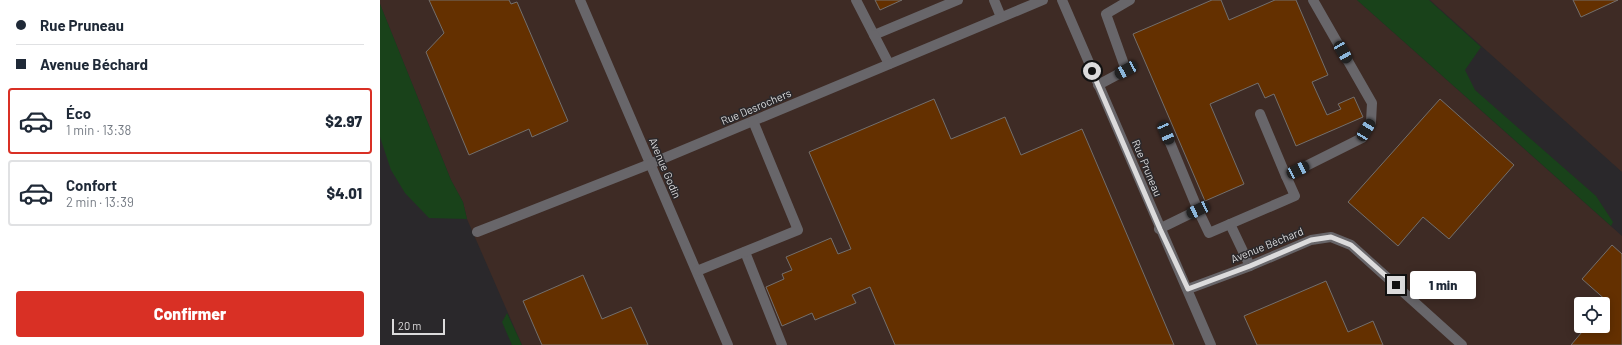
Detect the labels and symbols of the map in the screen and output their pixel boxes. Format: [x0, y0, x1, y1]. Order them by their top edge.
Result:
car [1332, 39, 1354, 65]
car [1113, 59, 1139, 81]
route start [1083, 62, 1101, 80]
street label: Rue Desrochers [719, 86, 793, 127]
car [1355, 117, 1377, 143]
car [1156, 120, 1176, 146]
street label: Avenue Godin [647, 136, 684, 200]
street label: Rue Pruneau [1130, 138, 1165, 198]
car [1285, 159, 1311, 181]
car [1185, 199, 1211, 221]
street label: Avenue Béchard [1229, 224, 1305, 265]
callout: 1 min [1410, 271, 1476, 299]
route end [1387, 276, 1405, 294]
scale bar [392, 317, 445, 336]

